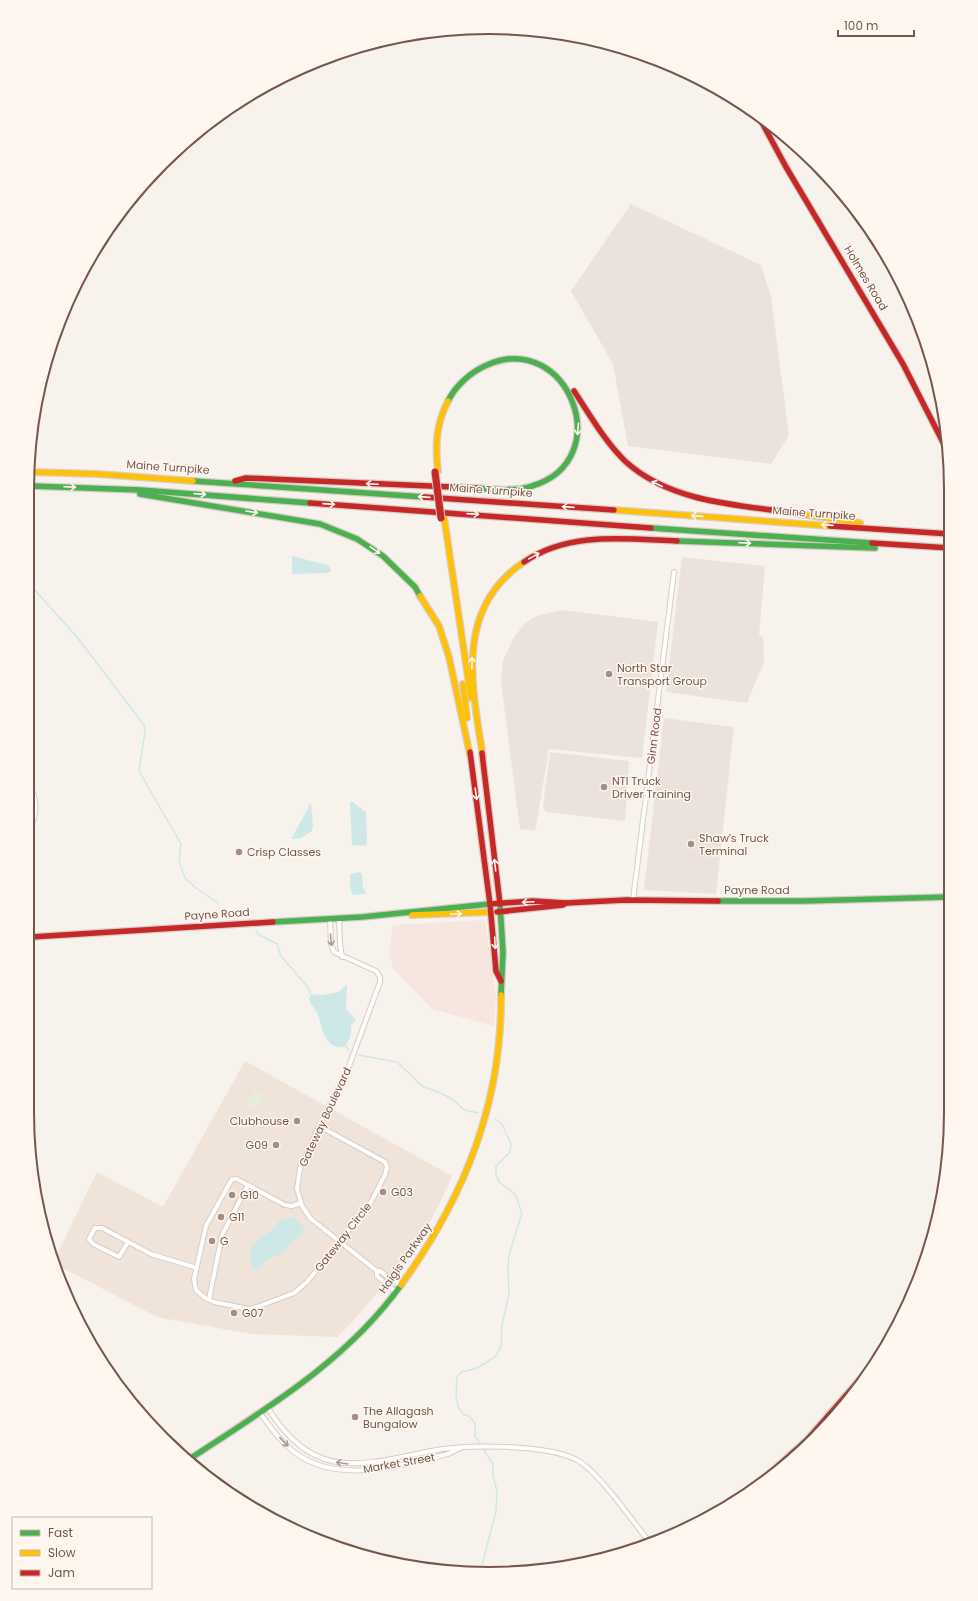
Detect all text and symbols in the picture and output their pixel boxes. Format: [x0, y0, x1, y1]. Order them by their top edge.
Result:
scale bar [838, 12, 914, 38]
text: 100 m [844, 17, 878, 34]
street label: Holmes Road [840, 243, 892, 313]
one-way arrow [575, 423, 582, 436]
street label: Maine Turnpike [126, 456, 210, 478]
street label: Maine Turnpike [449, 479, 533, 501]
one-way arrow [366, 480, 379, 487]
one-way arrow [652, 480, 664, 487]
one-way arrow [63, 483, 76, 491]
one-way arrow [193, 491, 206, 498]
one-way arrow [418, 493, 431, 500]
one-way arrow [322, 500, 335, 507]
street label: Maine Turnpike [772, 502, 856, 524]
one-way arrow [562, 503, 575, 510]
one-way arrow [245, 508, 258, 516]
one-way arrow [466, 511, 479, 518]
one-way arrow [691, 513, 704, 520]
one-way arrow [821, 522, 834, 529]
one-way arrow [738, 540, 751, 547]
one-way arrow [369, 546, 380, 554]
one-way arrow [527, 552, 539, 559]
one-way arrow [468, 657, 476, 670]
place label: North Star Transport Group [617, 660, 707, 689]
marker: North Star Transport Group [604, 669, 614, 679]
street label: Ginn Road [643, 707, 665, 765]
place label: NTI Truck Driver Training [612, 773, 691, 802]
marker: NTI Truck Driver Training [599, 782, 609, 792]
one-way arrow [472, 787, 480, 800]
place label: Shaw's Truck Terminal [699, 830, 769, 859]
marker: Shaw's Truck Terminal [686, 839, 696, 849]
place label: Crisp Classes [247, 844, 321, 860]
marker: Crisp Classes [234, 847, 244, 857]
one-way arrow [492, 859, 499, 872]
street label: Payne Road [724, 882, 790, 898]
one-way arrow [522, 898, 535, 905]
street label: Payne Road [184, 904, 250, 924]
one-way arrow [449, 911, 462, 918]
one-way arrow [328, 934, 335, 947]
one-way arrow [491, 936, 499, 949]
street label: Gateway Boulevard [295, 1065, 355, 1169]
place label: Clubhouse [230, 1113, 289, 1129]
marker: Clubhouse [292, 1116, 302, 1126]
place label: G09 [246, 1137, 268, 1153]
marker: G09 [271, 1140, 281, 1150]
place label: G03 [391, 1184, 413, 1200]
place label: G10 [240, 1187, 259, 1203]
marker: G03 [378, 1187, 388, 1197]
marker: G10 [227, 1190, 237, 1200]
street label: Gateway Circle [311, 1199, 375, 1275]
place label: G11 [229, 1209, 245, 1225]
marker: G11 [216, 1212, 226, 1222]
street label: Haigis Parkway [375, 1219, 436, 1297]
place label: G [220, 1233, 229, 1249]
marker: G [207, 1236, 217, 1246]
place label: G07 [242, 1305, 263, 1321]
marker: G07 [229, 1308, 239, 1318]
place label: The Allagash Bungalow [363, 1403, 434, 1432]
marker: The Allagash Bungalow [350, 1412, 360, 1422]
one-way arrow [279, 1437, 288, 1448]
street label: Market Street [362, 1449, 436, 1477]
one-way arrow [335, 1459, 348, 1467]
legend [12, 1517, 152, 1589]
text: Fast [48, 1524, 73, 1541]
text: Slow [48, 1544, 76, 1561]
text: Jam [48, 1564, 75, 1581]

